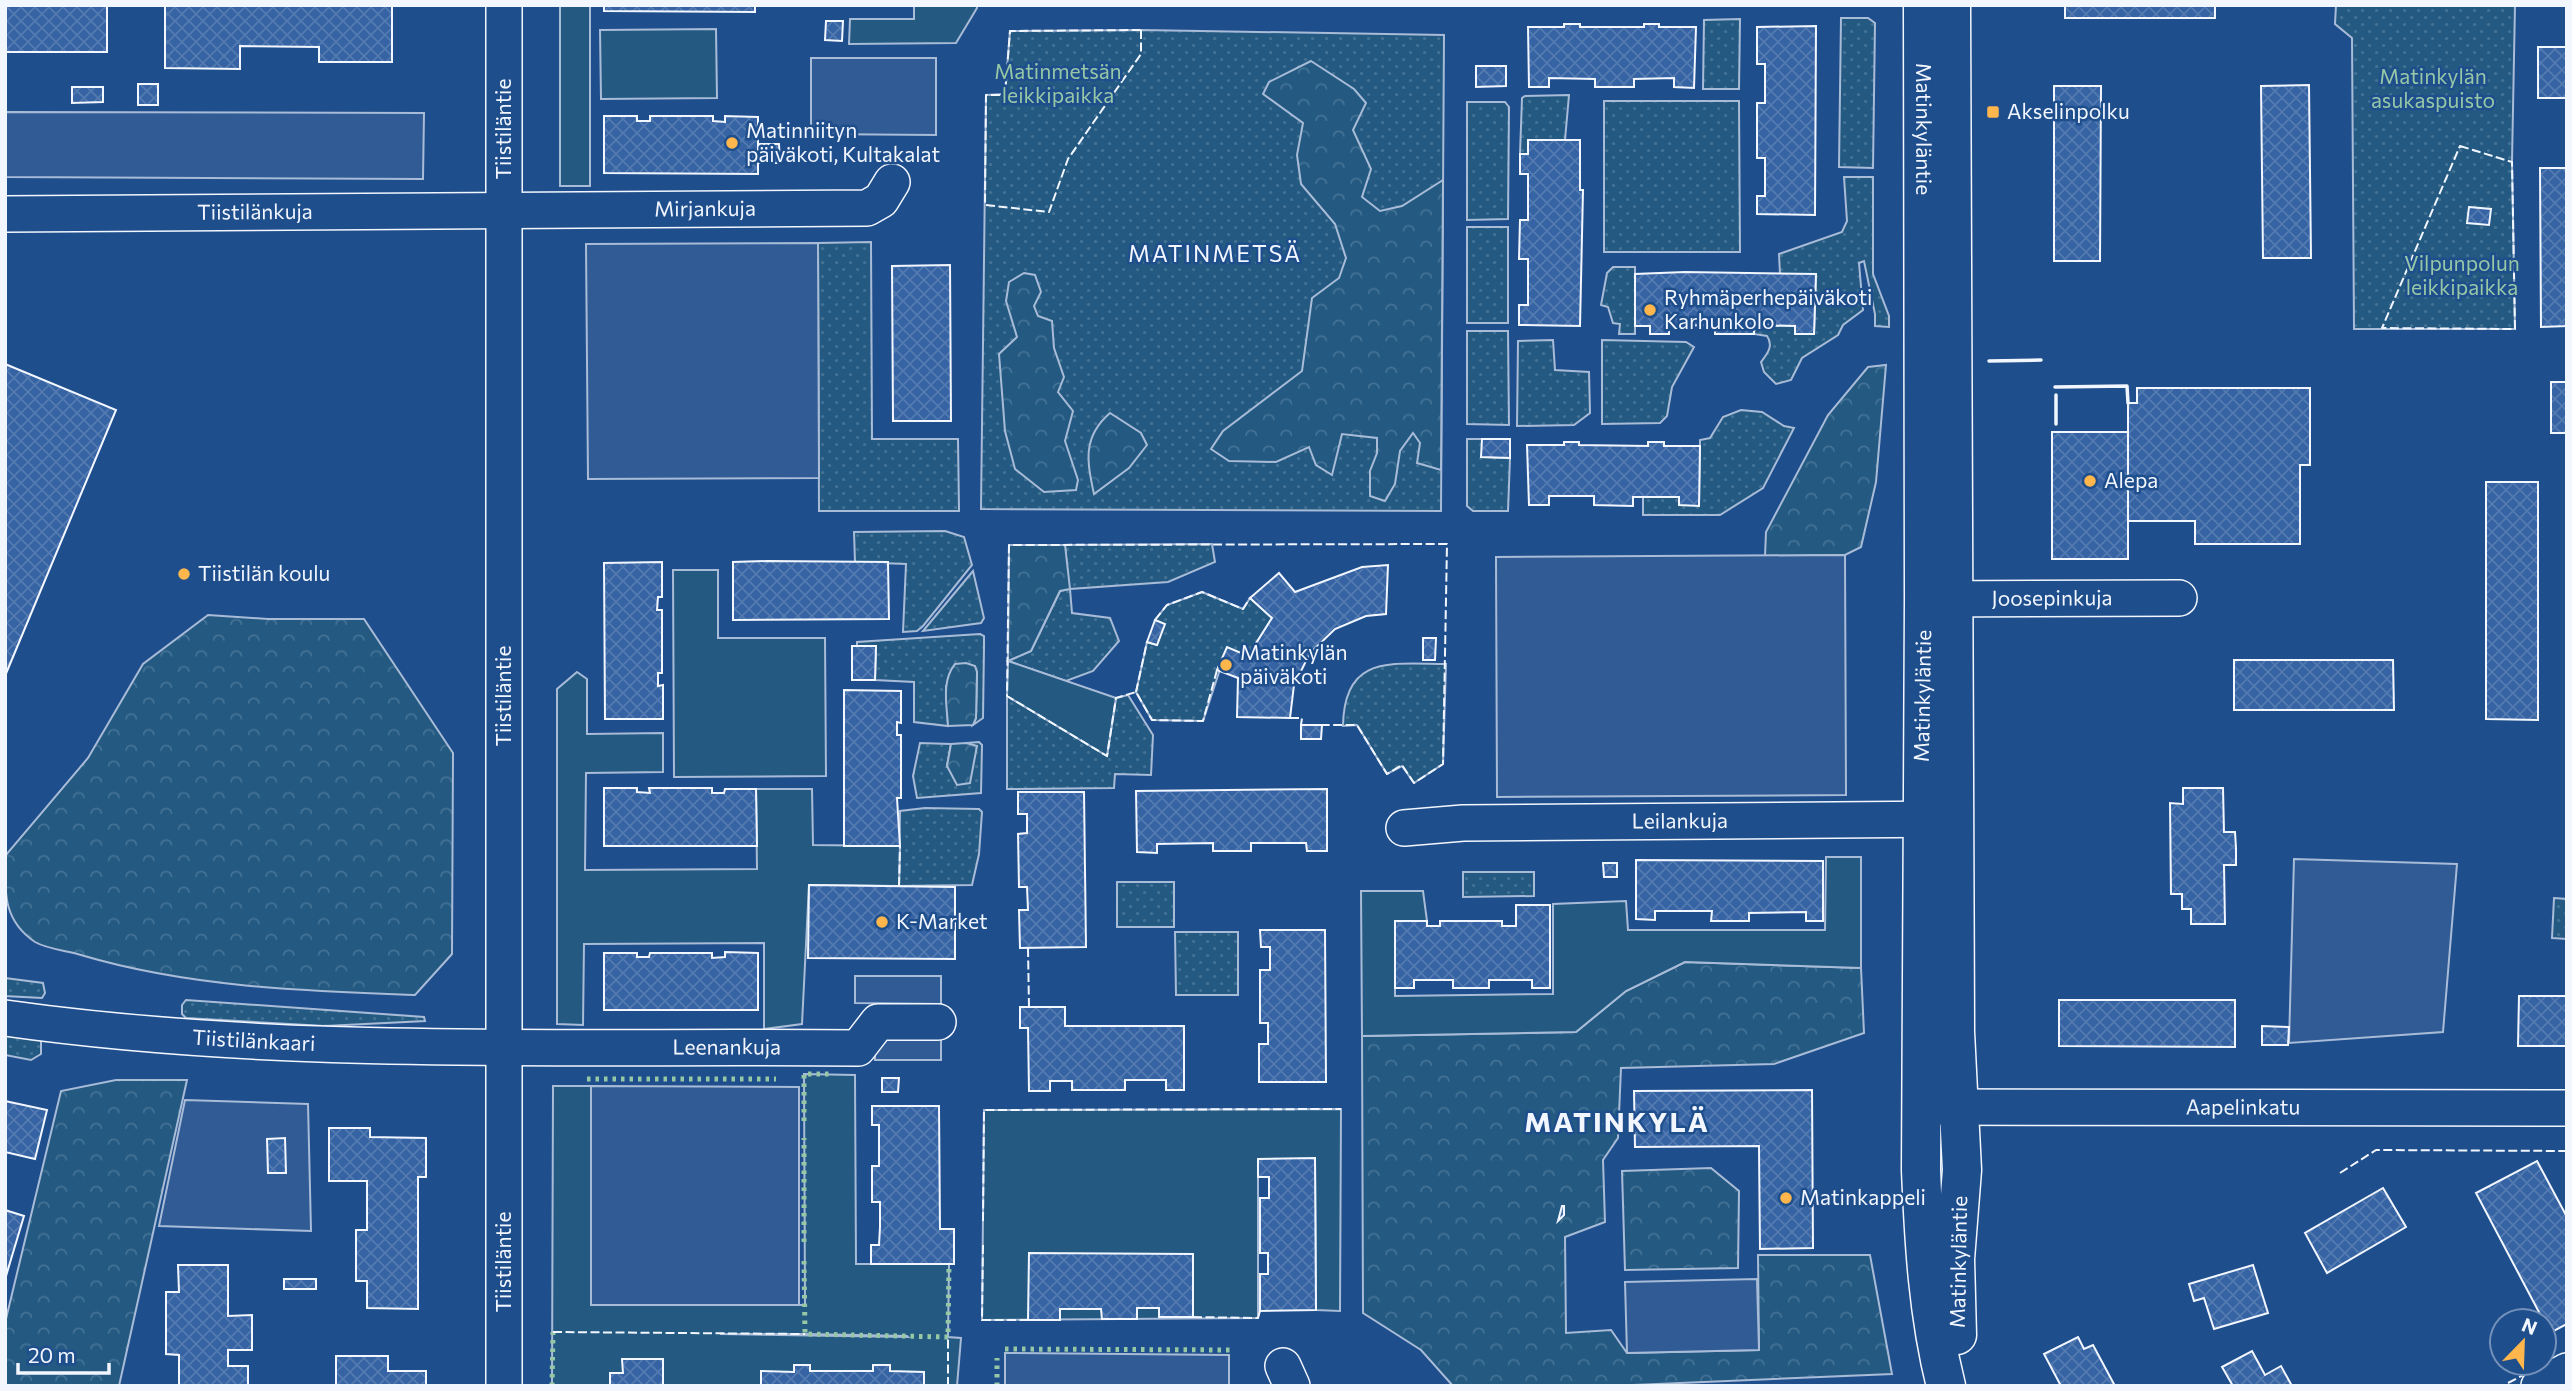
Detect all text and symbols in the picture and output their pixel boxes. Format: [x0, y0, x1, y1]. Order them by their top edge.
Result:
park label: Matinmetsän leikkipaikka [994, 58, 1122, 107]
street label: Matinkyläntie [1912, 63, 1937, 195]
park label: Matinkylän asukaspuisto [2371, 63, 2495, 112]
street label: Tiistiläntie [490, 78, 515, 180]
place label: Akselinpolku [2007, 98, 2130, 123]
marker: Akselinpolku [1985, 104, 2001, 120]
place label: Matinniityn päiväkoti, Kultakalat [746, 117, 940, 166]
marker: Matinniityn päiväkoti, Kultakalat [724, 135, 740, 151]
street label: Mirjankuja [654, 195, 756, 220]
street label: Tiistilänkuja [197, 198, 313, 224]
district label: MATINMETSÄ [1128, 239, 1302, 267]
park label: Vilpunpolun leikkipaikka [2404, 250, 2520, 299]
place label: Ryhmäperhepäiväkoti Karhunkolo [1664, 284, 1872, 333]
marker: Ryhmäperhepäiväkoti Karhunkolo [1642, 302, 1658, 318]
place label: Alepa [2104, 467, 2158, 492]
marker: Alepa [2082, 473, 2098, 489]
place label: Tiistilän koulu [198, 560, 330, 585]
marker: Tiistilän koulu [176, 566, 192, 582]
street label: Joosepinkuja [1991, 584, 2113, 610]
street label: Matinkyläntie [1908, 630, 1935, 762]
place label: Matinkylän päiväkoti [1240, 639, 1347, 688]
street label: Tiistiläntie [490, 645, 515, 747]
marker: Matinkylän päiväkoti [1218, 657, 1234, 673]
street label: Leilankuja [1631, 807, 1728, 833]
place label: K-Market [896, 908, 988, 933]
marker: K-Market [874, 914, 890, 930]
street label: Tiistilänkaari [192, 1023, 316, 1055]
street label: Leenankuja [672, 1033, 781, 1059]
street label: Aapelinkatu [2186, 1093, 2300, 1119]
district label: MATINKYLÄ [1524, 1104, 1710, 1138]
place label: Matinkappeli [1800, 1184, 1926, 1209]
marker: Matinkappeli [1778, 1190, 1794, 1206]
street label: Matinkyläntie [1944, 1196, 1971, 1328]
street label: Tiistiläntie [490, 1211, 515, 1313]
north arrow [2488, 1307, 2558, 1377]
text: N [2519, 1313, 2541, 1339]
scale bar [18, 1332, 108, 1376]
text: 20 m [28, 1342, 76, 1367]

